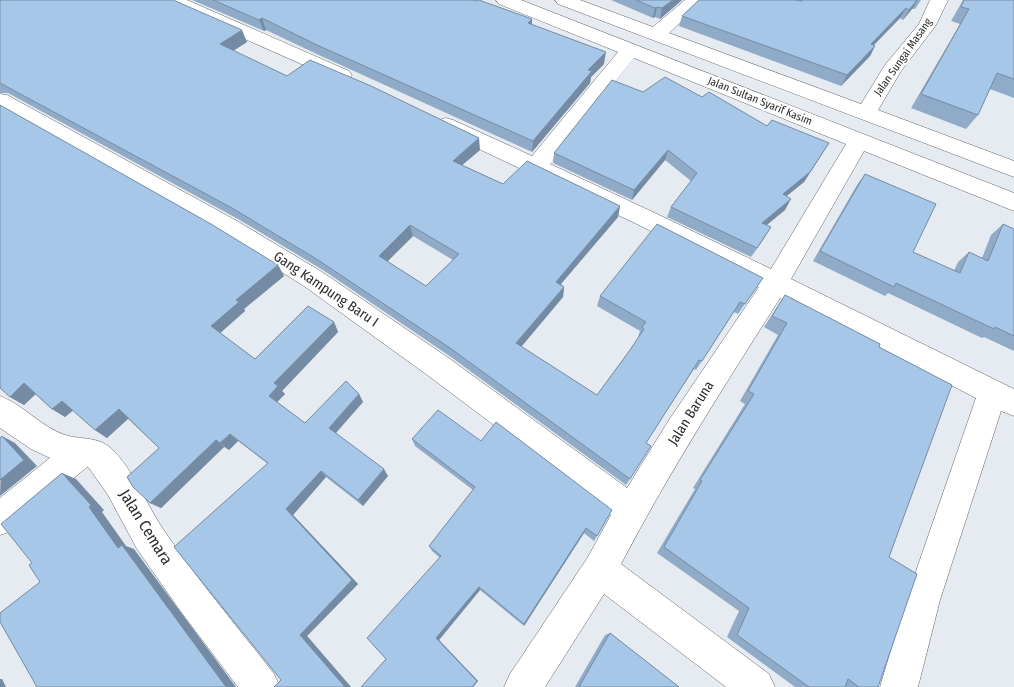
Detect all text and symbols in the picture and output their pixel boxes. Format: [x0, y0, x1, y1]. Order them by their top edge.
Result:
street label: Jalan Sungai Masang [871, 15, 935, 98]
street label: Jalan Sultan Syarif Kasim [706, 74, 814, 128]
street label: Gang Kampung Baru I [270, 248, 382, 330]
street label: Jalan Baruna [665, 378, 718, 448]
street label: Jalan Cemara [115, 486, 177, 568]

